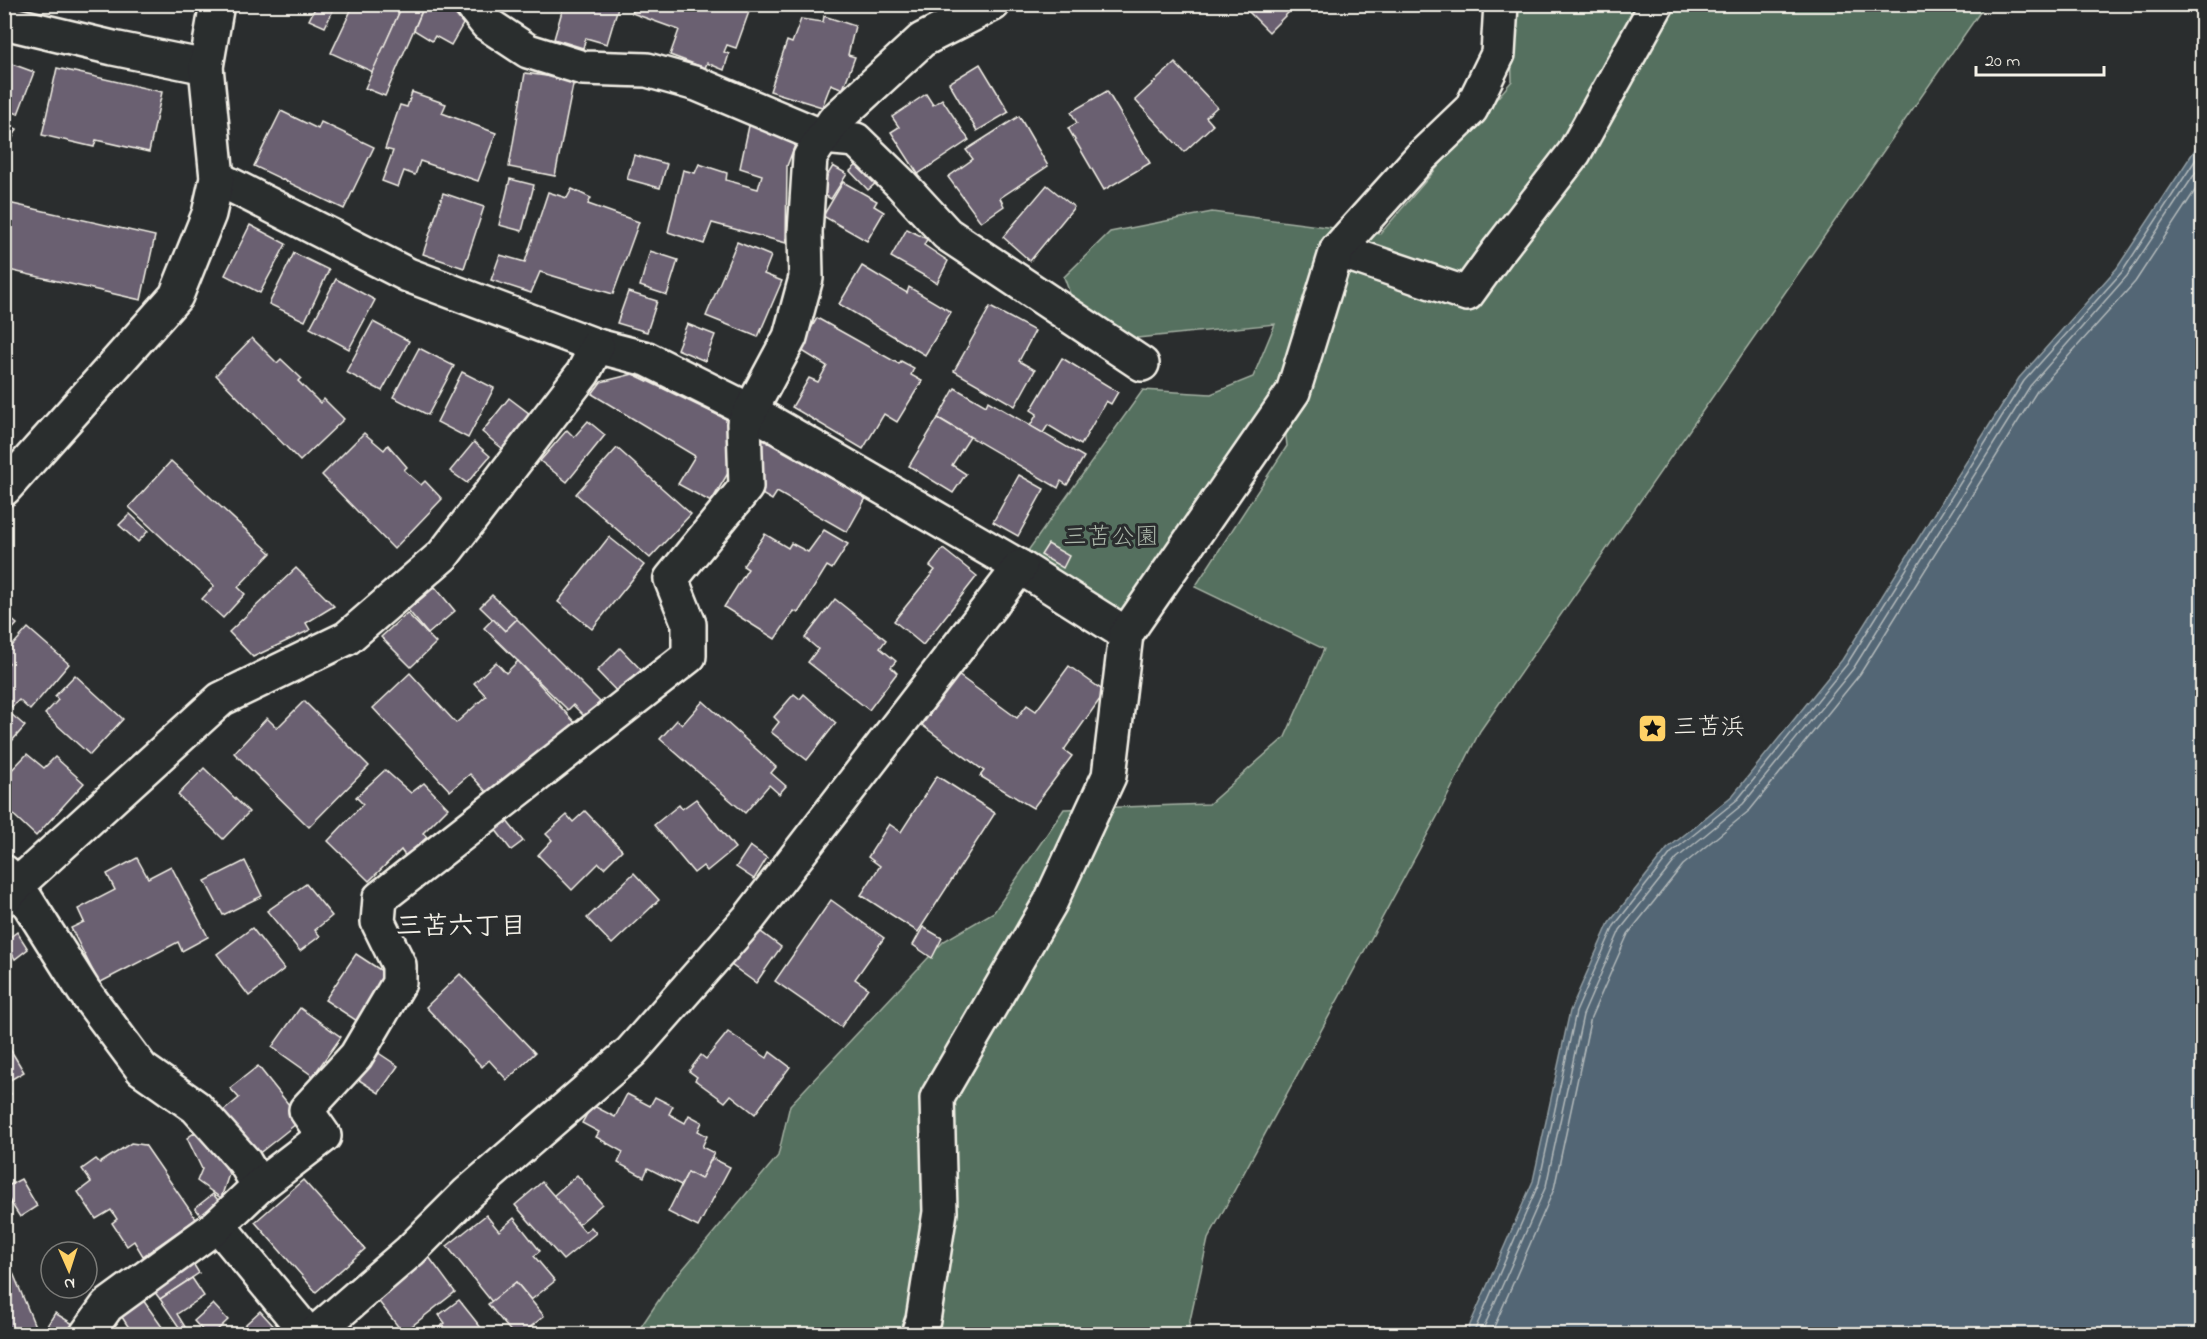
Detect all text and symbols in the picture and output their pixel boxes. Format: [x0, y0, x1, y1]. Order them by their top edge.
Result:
scale bar [1976, 39, 2104, 77]
text: 20 m [1985, 49, 2020, 75]
park label: 三苫公園 [1063, 521, 1159, 556]
place label: 三苫浜 [1673, 711, 1745, 746]
place icon: 三苫浜 [1636, 712, 1668, 744]
district label: 三苫六丁目 [396, 909, 526, 947]
north arrow [39, 1240, 99, 1300]
text: N [63, 1271, 76, 1295]

